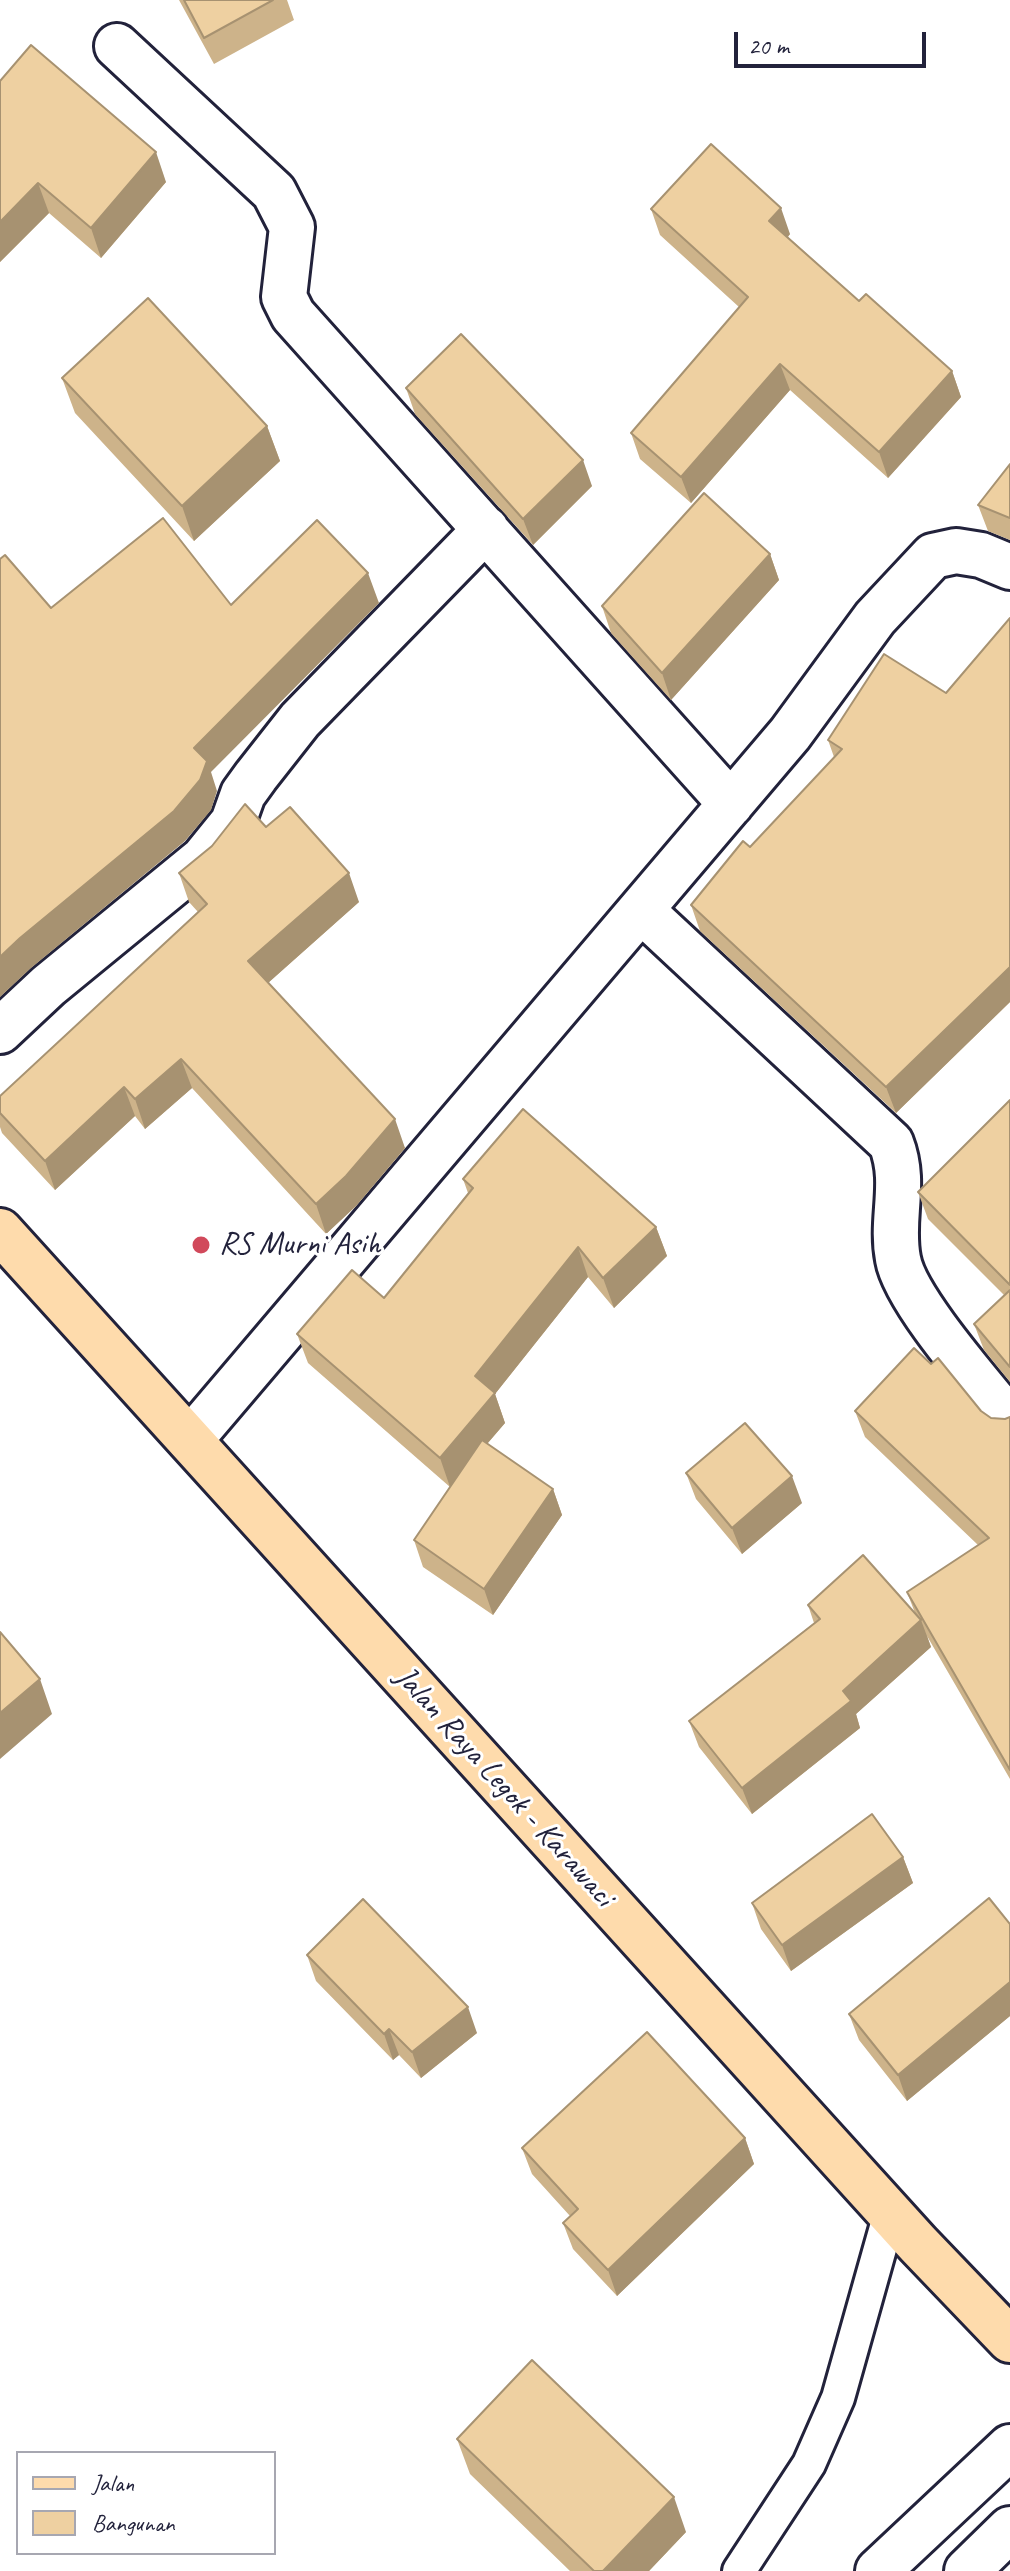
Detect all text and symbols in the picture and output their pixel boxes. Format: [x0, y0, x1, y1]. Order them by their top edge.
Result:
scale bar [738, 16, 930, 66]
text: 20 m [748, 31, 789, 61]
place label: RS Murni Asih [219, 1226, 380, 1264]
marker: RS Murni Asih [190, 1234, 212, 1256]
street label: Jalan Raya Legok - Karawaci [386, 1659, 622, 1915]
legend [16, 2451, 276, 2555]
text: Jalan [92, 2468, 134, 2498]
text: Bangunan [92, 2508, 175, 2538]

